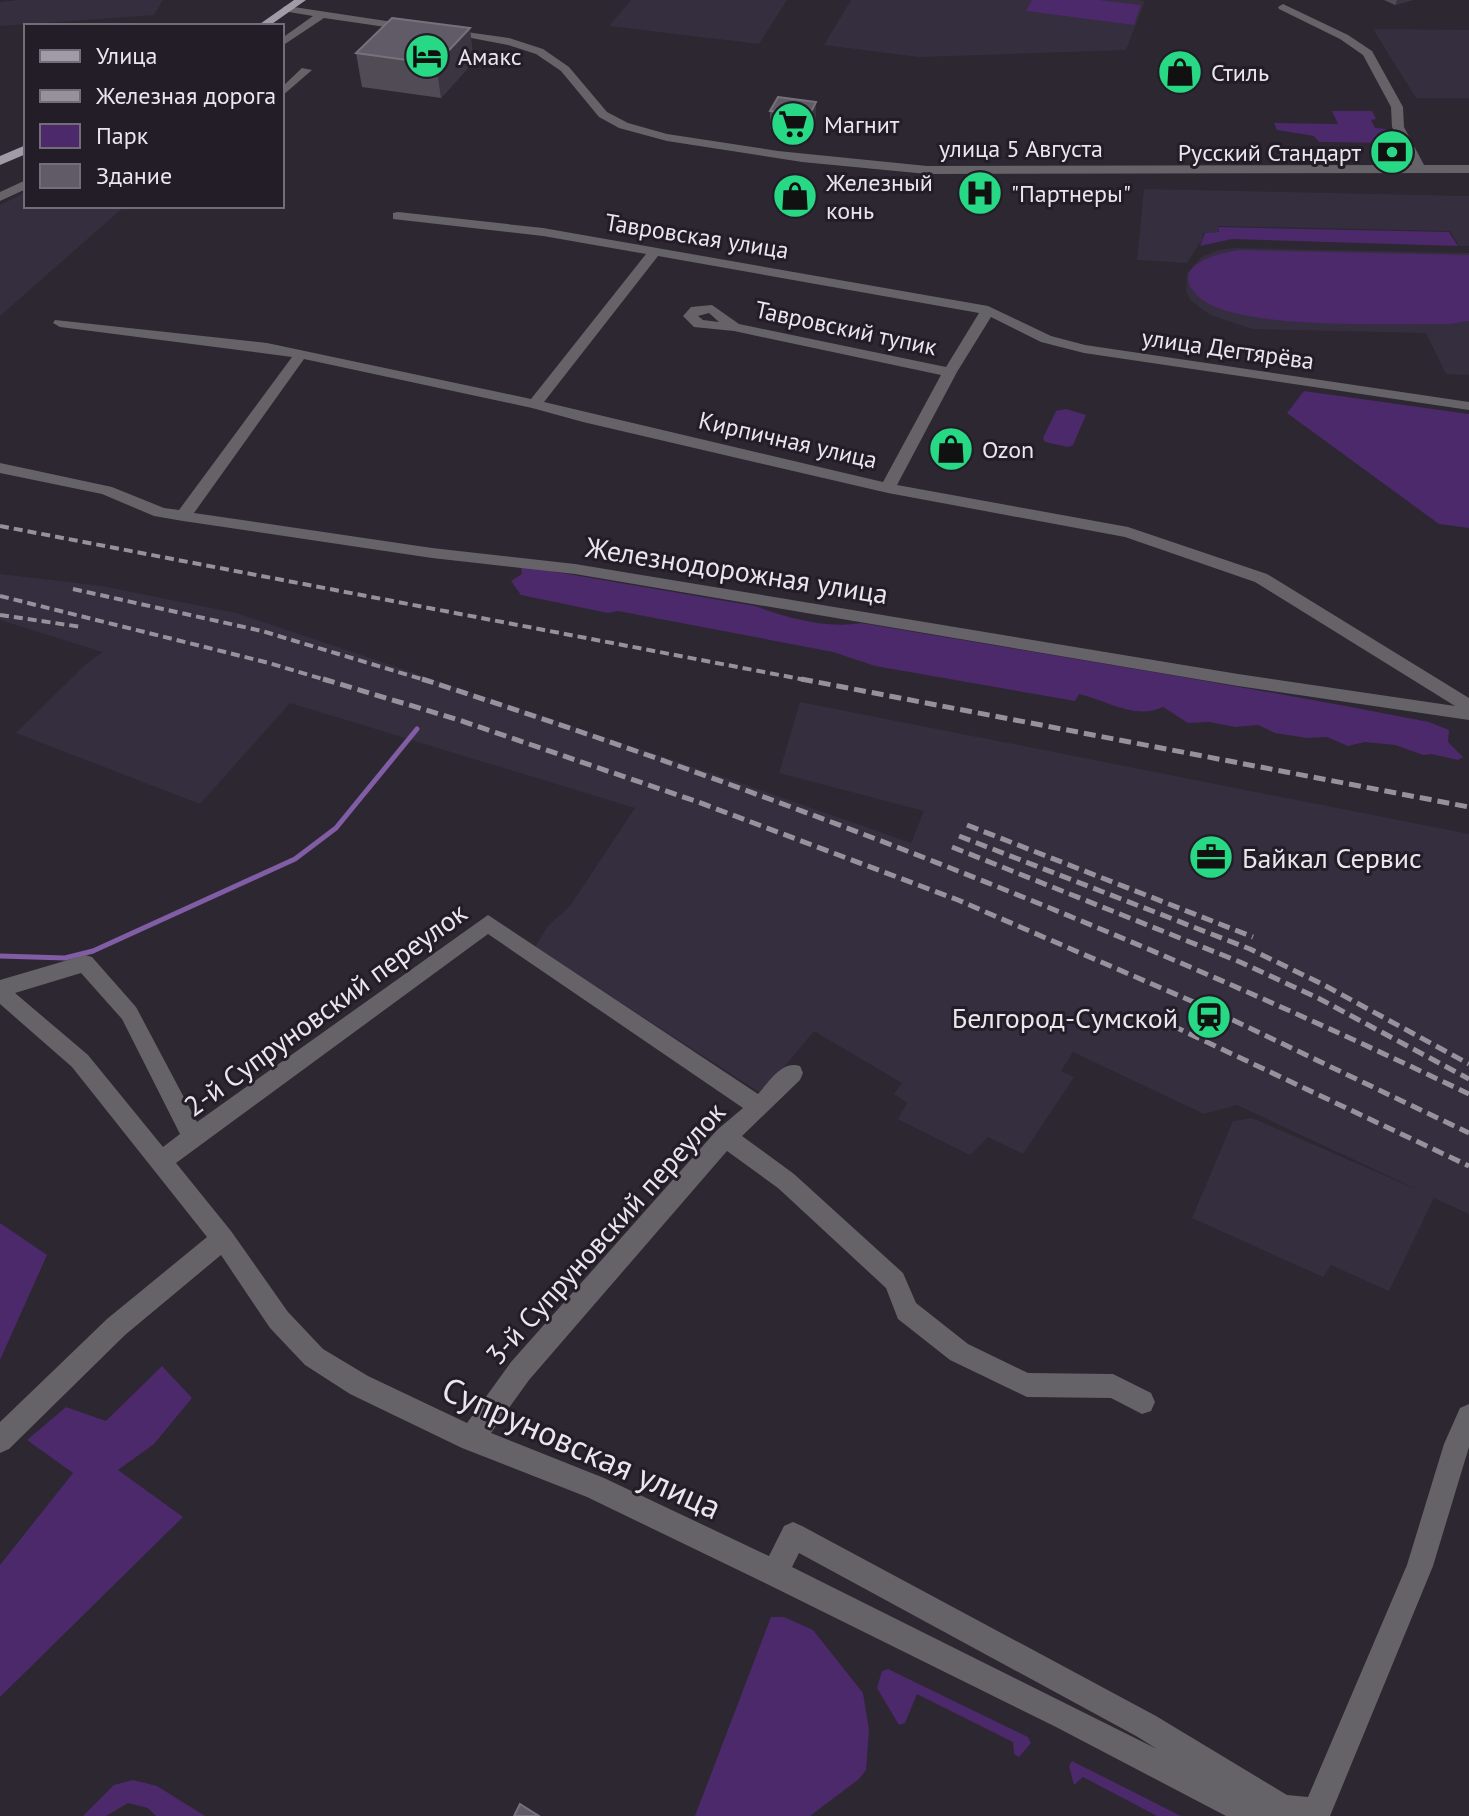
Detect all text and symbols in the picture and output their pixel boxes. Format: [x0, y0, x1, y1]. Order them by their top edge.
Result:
legend [24, 24, 284, 208]
hotel icon: Амакс [403, 32, 451, 80]
text: Улица [96, 40, 157, 71]
place label: Амакс [458, 41, 522, 72]
shop icon: Стиль [1156, 48, 1204, 96]
place label: Стиль [1211, 57, 1269, 88]
text: Железная дорога [95, 80, 276, 111]
supermarket icon: Магнит [769, 100, 817, 148]
place label: Магнит [824, 109, 900, 140]
text: Парк [96, 120, 149, 151]
bank icon: Русский Стандарт [1368, 128, 1416, 176]
street label: улица 5 Августа [939, 133, 1103, 164]
place label: Русский Стандарт [1178, 137, 1361, 168]
text: Здание [96, 160, 172, 191]
place label: Железный конь [825, 167, 933, 226]
hospital icon: "Партнеры" [956, 169, 1004, 217]
shop icon: Железный конь [771, 172, 819, 220]
place label: "Партнеры" [1011, 178, 1131, 209]
street label: Тавровская улица [603, 206, 791, 266]
street label: Тавровский тупик [752, 294, 940, 362]
street label: улица Дегтярёва [1140, 322, 1316, 376]
street label: Кирпичная улица [696, 404, 880, 476]
shop icon: Ozon [927, 425, 975, 473]
place label: Ozon [982, 434, 1034, 465]
street label: Железнодорожная улица [582, 528, 891, 612]
office icon: Байкал Сервис [1187, 833, 1235, 881]
place label: Байкал Сервис [1242, 839, 1422, 876]
street label: 2-й Супруновский переулок [176, 893, 474, 1124]
station icon: Белгород-Сумской [1185, 993, 1233, 1041]
place label: Белгород-Сумской [952, 999, 1178, 1036]
street label: 3-й Супруновский переулок [477, 1093, 733, 1372]
street label: Супруновская улица [436, 1366, 728, 1528]

